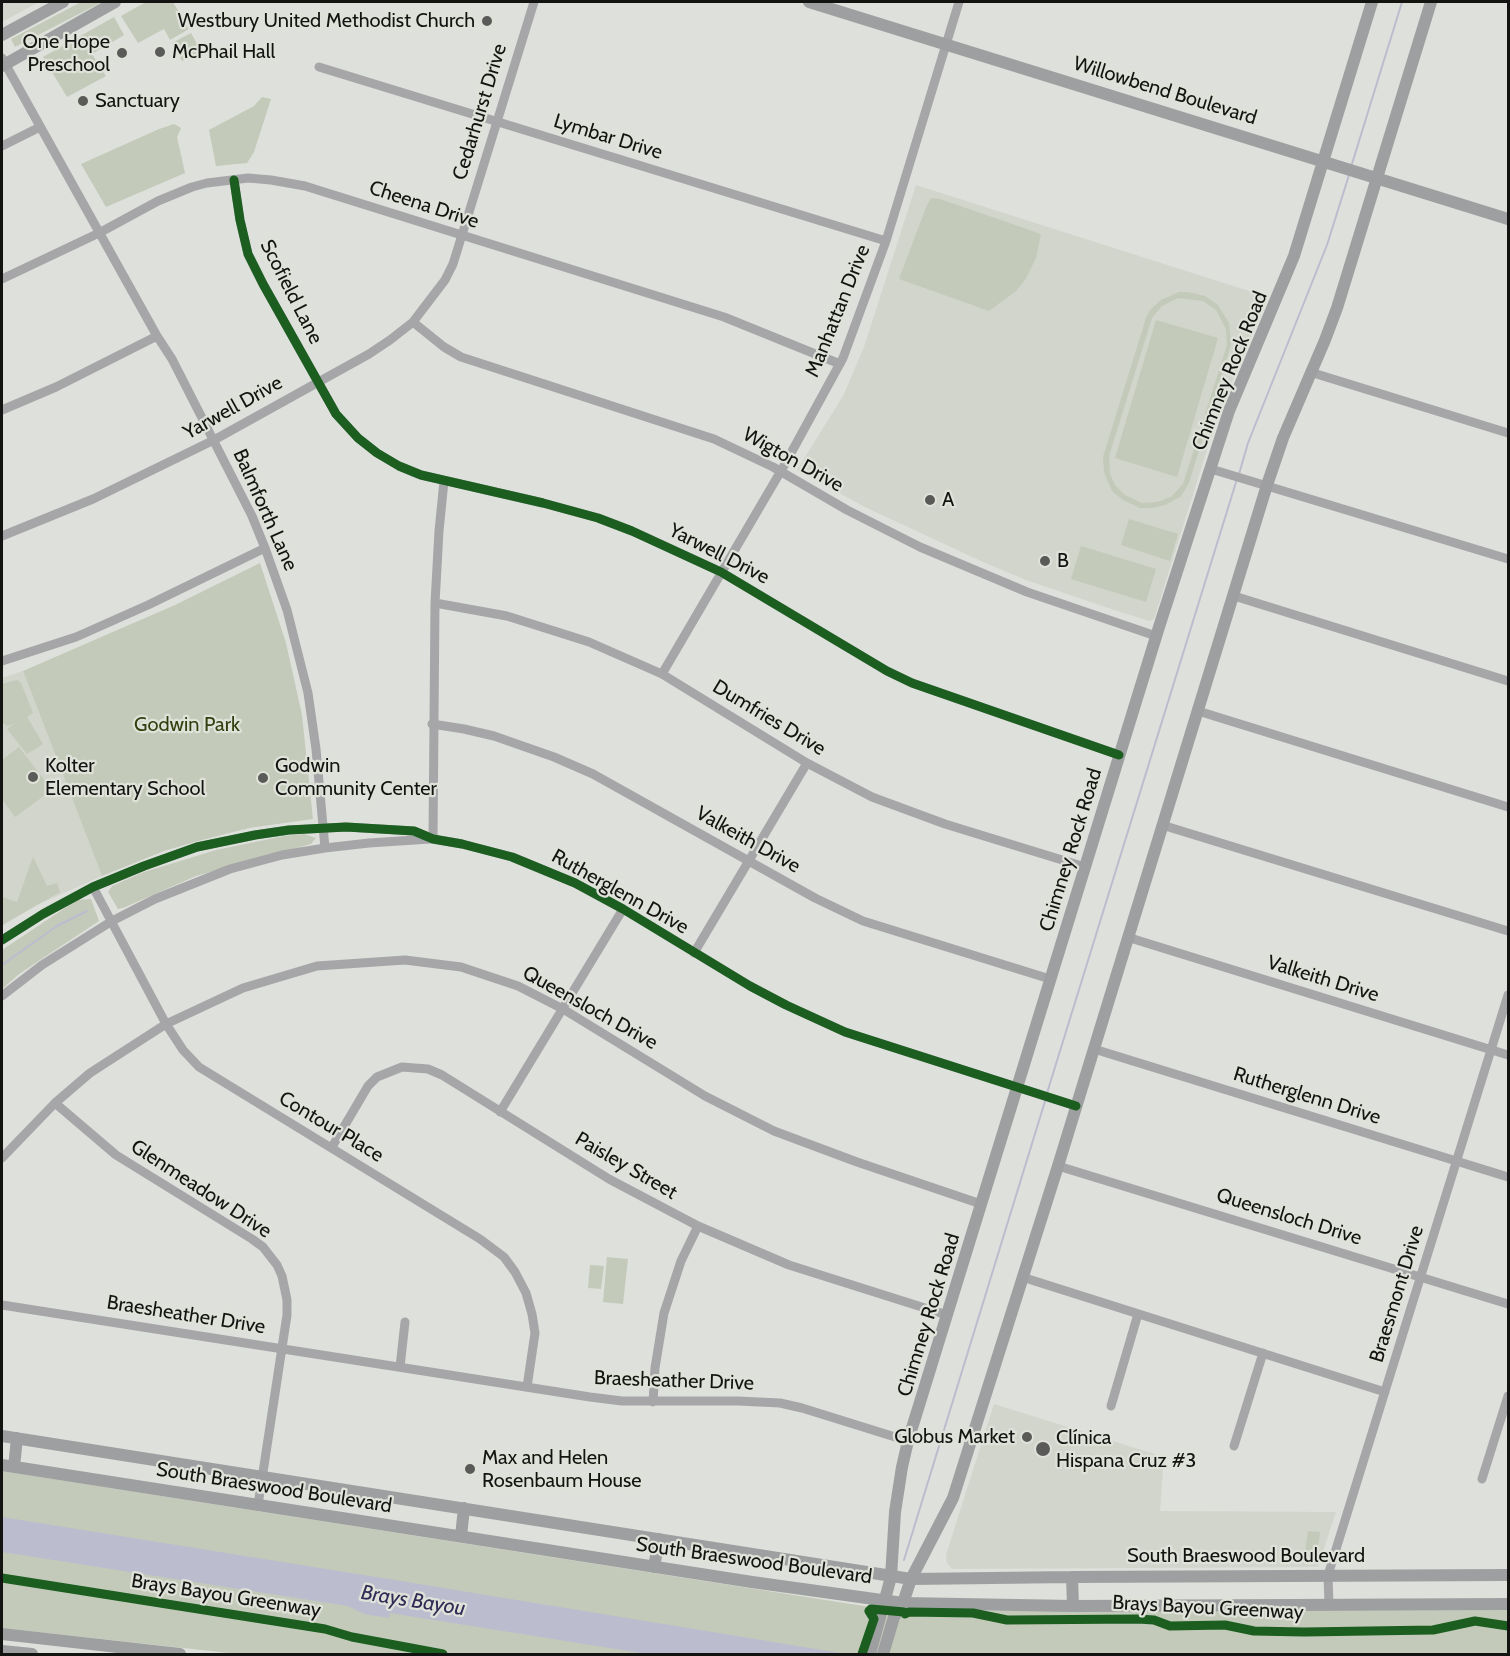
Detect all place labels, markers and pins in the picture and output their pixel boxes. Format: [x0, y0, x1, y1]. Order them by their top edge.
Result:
place label: Westbury United Methodist Church [178, 9, 475, 33]
marker: Westbury United Methodist Church [480, 14, 494, 28]
place label: One Hope Preschool [23, 30, 110, 77]
place label: McPhail Hall [172, 40, 275, 64]
marker: McPhail Hall [153, 45, 167, 59]
marker: One Hope Preschool [115, 46, 129, 60]
place label: Sanctuary [95, 89, 180, 113]
marker: Sanctuary [76, 94, 90, 108]
place label: A [942, 488, 954, 512]
marker: A [923, 493, 937, 507]
place label: B [1057, 549, 1069, 573]
marker: B [1038, 554, 1052, 568]
place label: Kolter Elementary School [45, 754, 205, 801]
place label: Godwin Community Center [275, 754, 437, 801]
marker: Kolter Elementary School [26, 770, 40, 784]
marker: Godwin Community Center [256, 771, 270, 785]
place label: Globus Market [894, 1425, 1015, 1449]
place label: Clínica Hispana Cruz #3 [1056, 1426, 1196, 1473]
marker: Globus Market [1020, 1430, 1034, 1444]
marker: Clínica Hispana Cruz #3 [1034, 1440, 1052, 1458]
place label: Max and Helen Rosenbaum House [482, 1446, 641, 1493]
marker: Max and Helen Rosenbaum House [463, 1462, 477, 1476]

